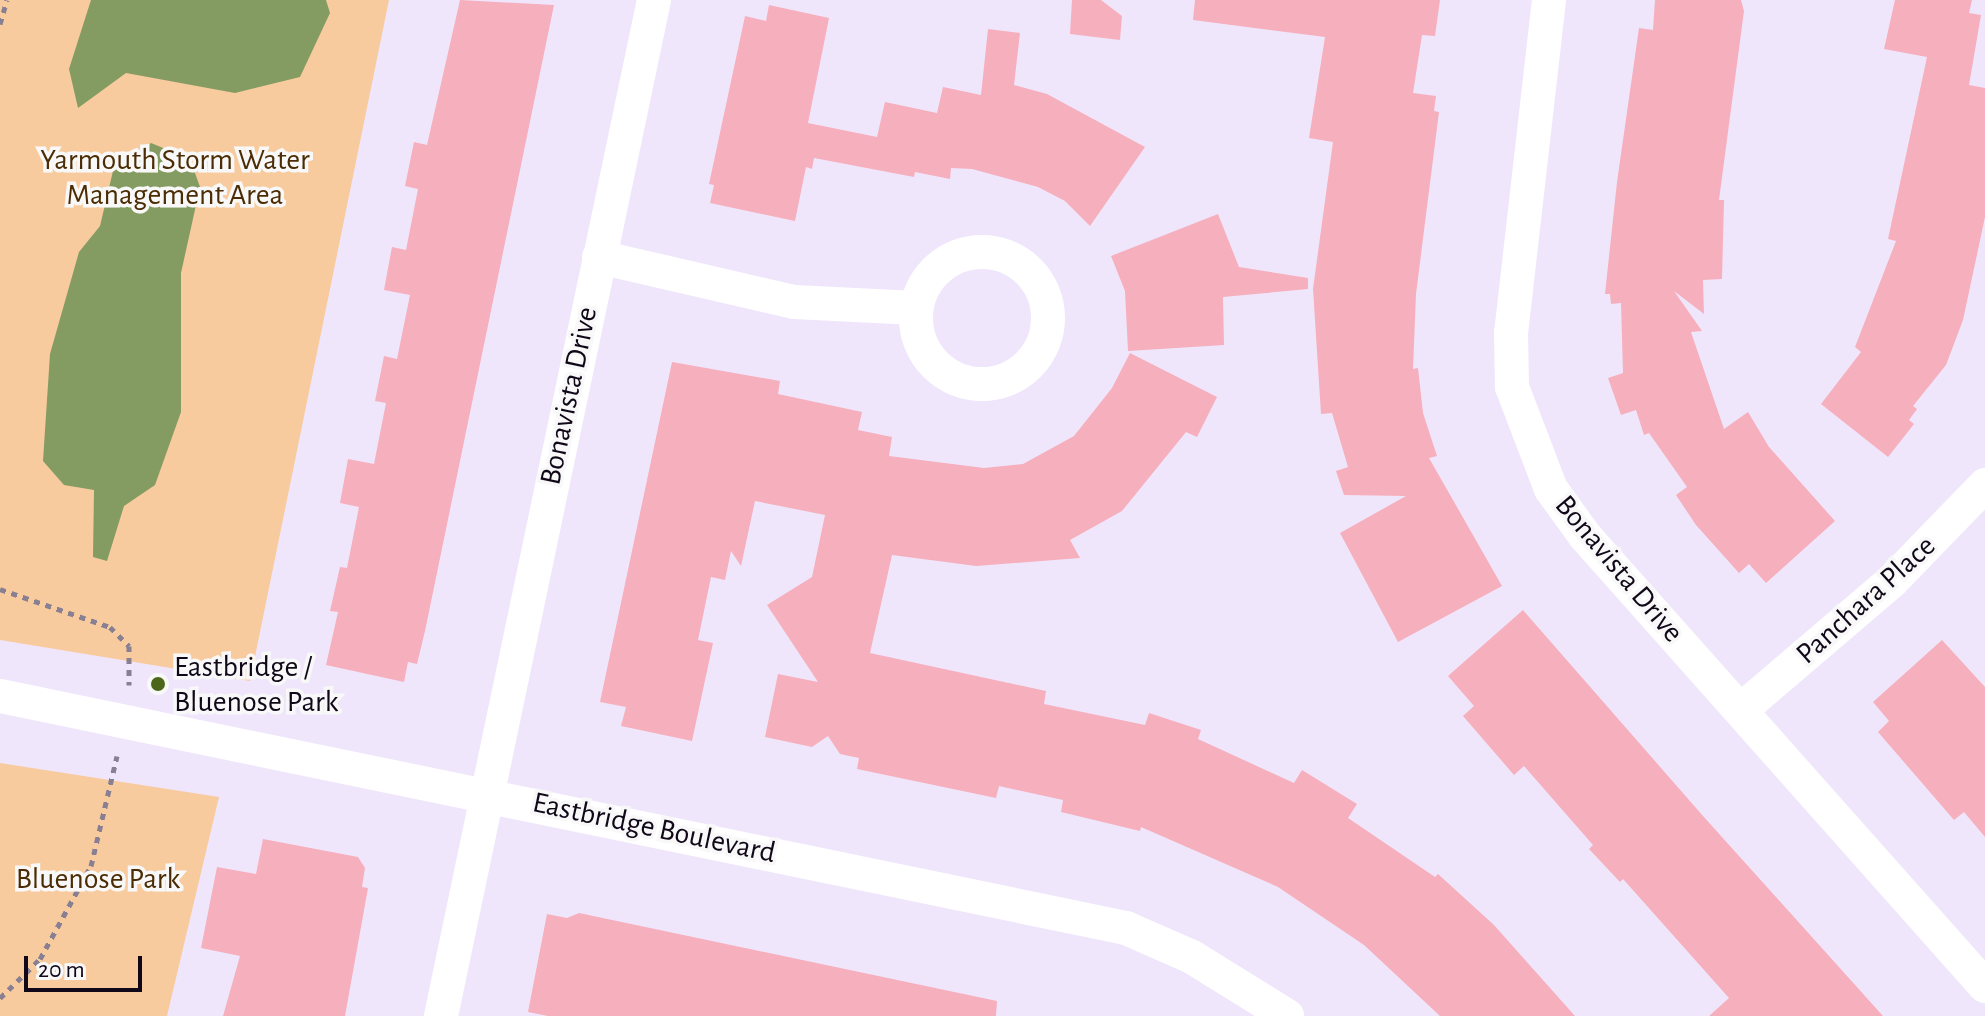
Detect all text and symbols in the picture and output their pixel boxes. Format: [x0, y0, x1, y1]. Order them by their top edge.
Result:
park label: Yarmouth Storm Water Management Area [40, 142, 310, 212]
street label: Bonavista Drive [533, 304, 605, 488]
street label: Bonavista Drive [1547, 488, 1691, 650]
street label: Panchara Place [1789, 528, 1943, 672]
place label: Eastbridge / Bluenose Park [174, 649, 338, 720]
marker: Eastbridge / Bluenose Park [149, 675, 167, 693]
street label: Eastbridge Boulevard [529, 785, 779, 871]
park label: Bluenose Park [16, 861, 180, 897]
scale bar [28, 940, 146, 990]
text: 20 m [38, 958, 85, 982]

